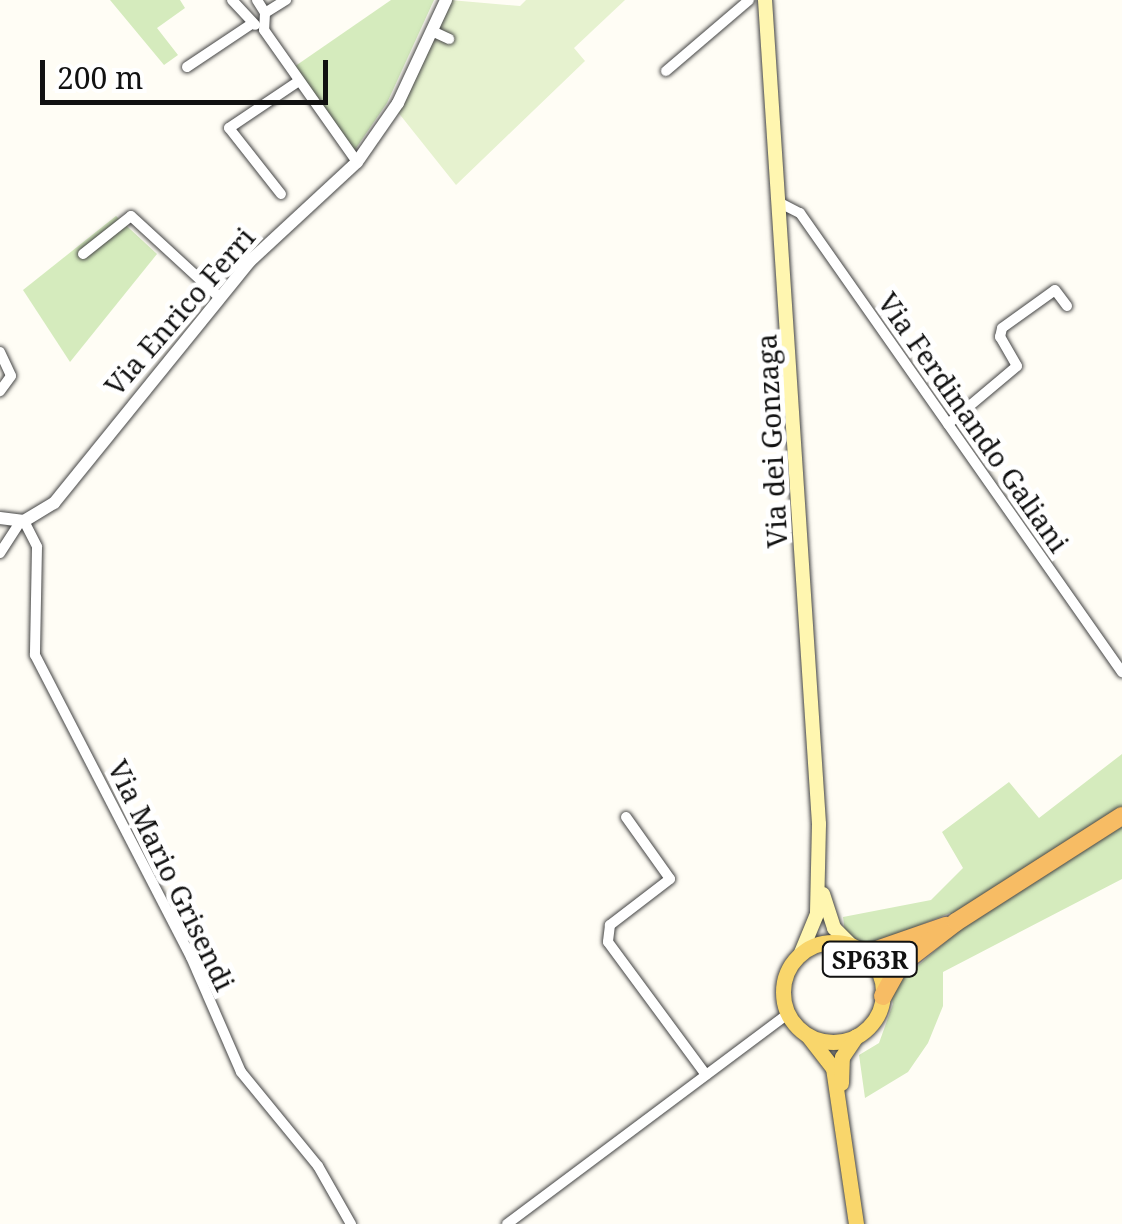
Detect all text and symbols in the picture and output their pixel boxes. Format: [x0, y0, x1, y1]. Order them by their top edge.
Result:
scale bar [45, 40, 332, 102]
text: 200 m [57, 57, 143, 98]
street label: Via Enrico Ferri [97, 220, 261, 402]
street label: Via Ferdinando Galiani [872, 286, 1076, 558]
street label: Via dei Gonzaga [749, 333, 793, 549]
street label: Via Mario Grisendi [102, 754, 242, 996]
road number: SP63R [820, 939, 920, 979]

